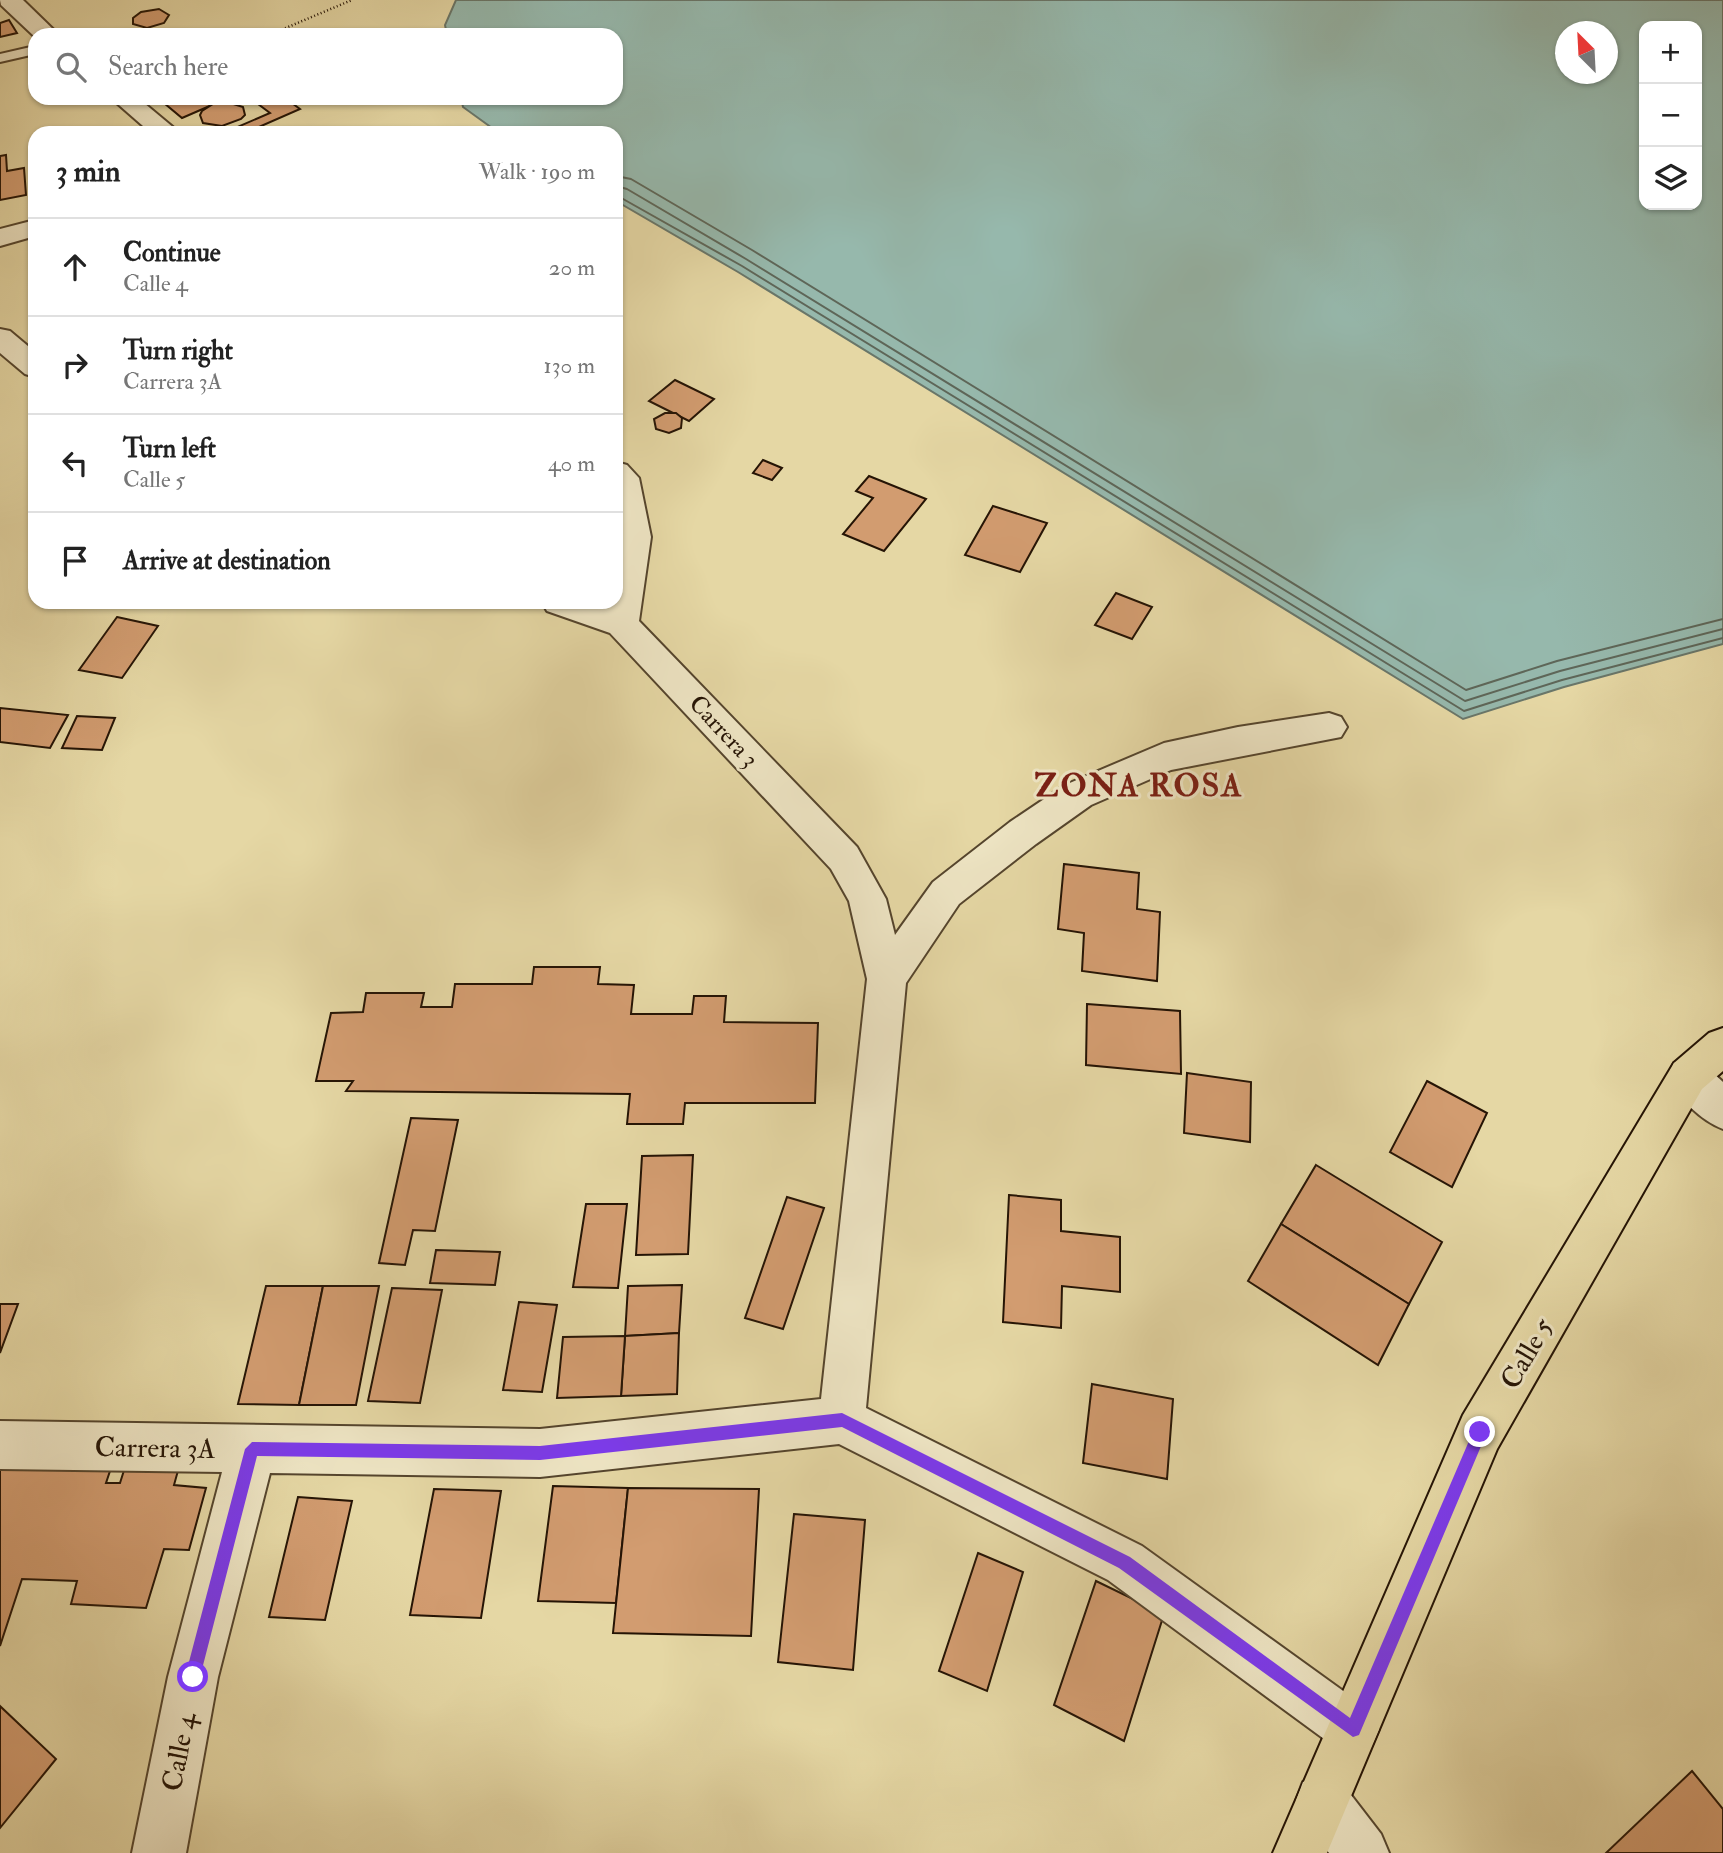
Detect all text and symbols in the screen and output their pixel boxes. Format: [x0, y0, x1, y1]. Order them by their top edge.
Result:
north arrow [1555, 21, 1618, 84]
map controls [1639, 21, 1702, 210]
button: + [1639, 21, 1702, 84]
search box [28, 28, 623, 105]
icon: search [52, 48, 90, 86]
text: Search here [108, 51, 228, 83]
button: − [1639, 84, 1702, 147]
button: layers [1639, 147, 1702, 210]
text: 3 min [56, 153, 121, 190]
text: Walk · 190 m [479, 157, 595, 186]
text: Continue [123, 237, 221, 269]
icon: ahead [56, 248, 94, 286]
text: 20 m [549, 253, 595, 282]
text: Calle 4 [123, 269, 188, 298]
text: Turn right [123, 335, 233, 367]
icon: right [56, 346, 94, 384]
text: 130 m [543, 351, 595, 380]
text: Carrera 3A [123, 367, 222, 396]
text: Turn left [123, 433, 216, 465]
icon: left [56, 444, 94, 482]
text: 40 m [548, 449, 595, 478]
text: Calle 5 [123, 465, 185, 494]
icon: arrive [56, 542, 94, 580]
text: Arrive at destination [123, 545, 331, 577]
street label: Carrera 3 [682, 688, 765, 774]
district label: ZONA ROSA [1034, 766, 1244, 806]
street label: Calle 5 [1493, 1311, 1562, 1395]
route end [1464, 1416, 1495, 1447]
street label: Carrera 3A [94, 1430, 216, 1467]
route start [177, 1661, 208, 1692]
street label: Calle 4 [155, 1708, 205, 1794]

